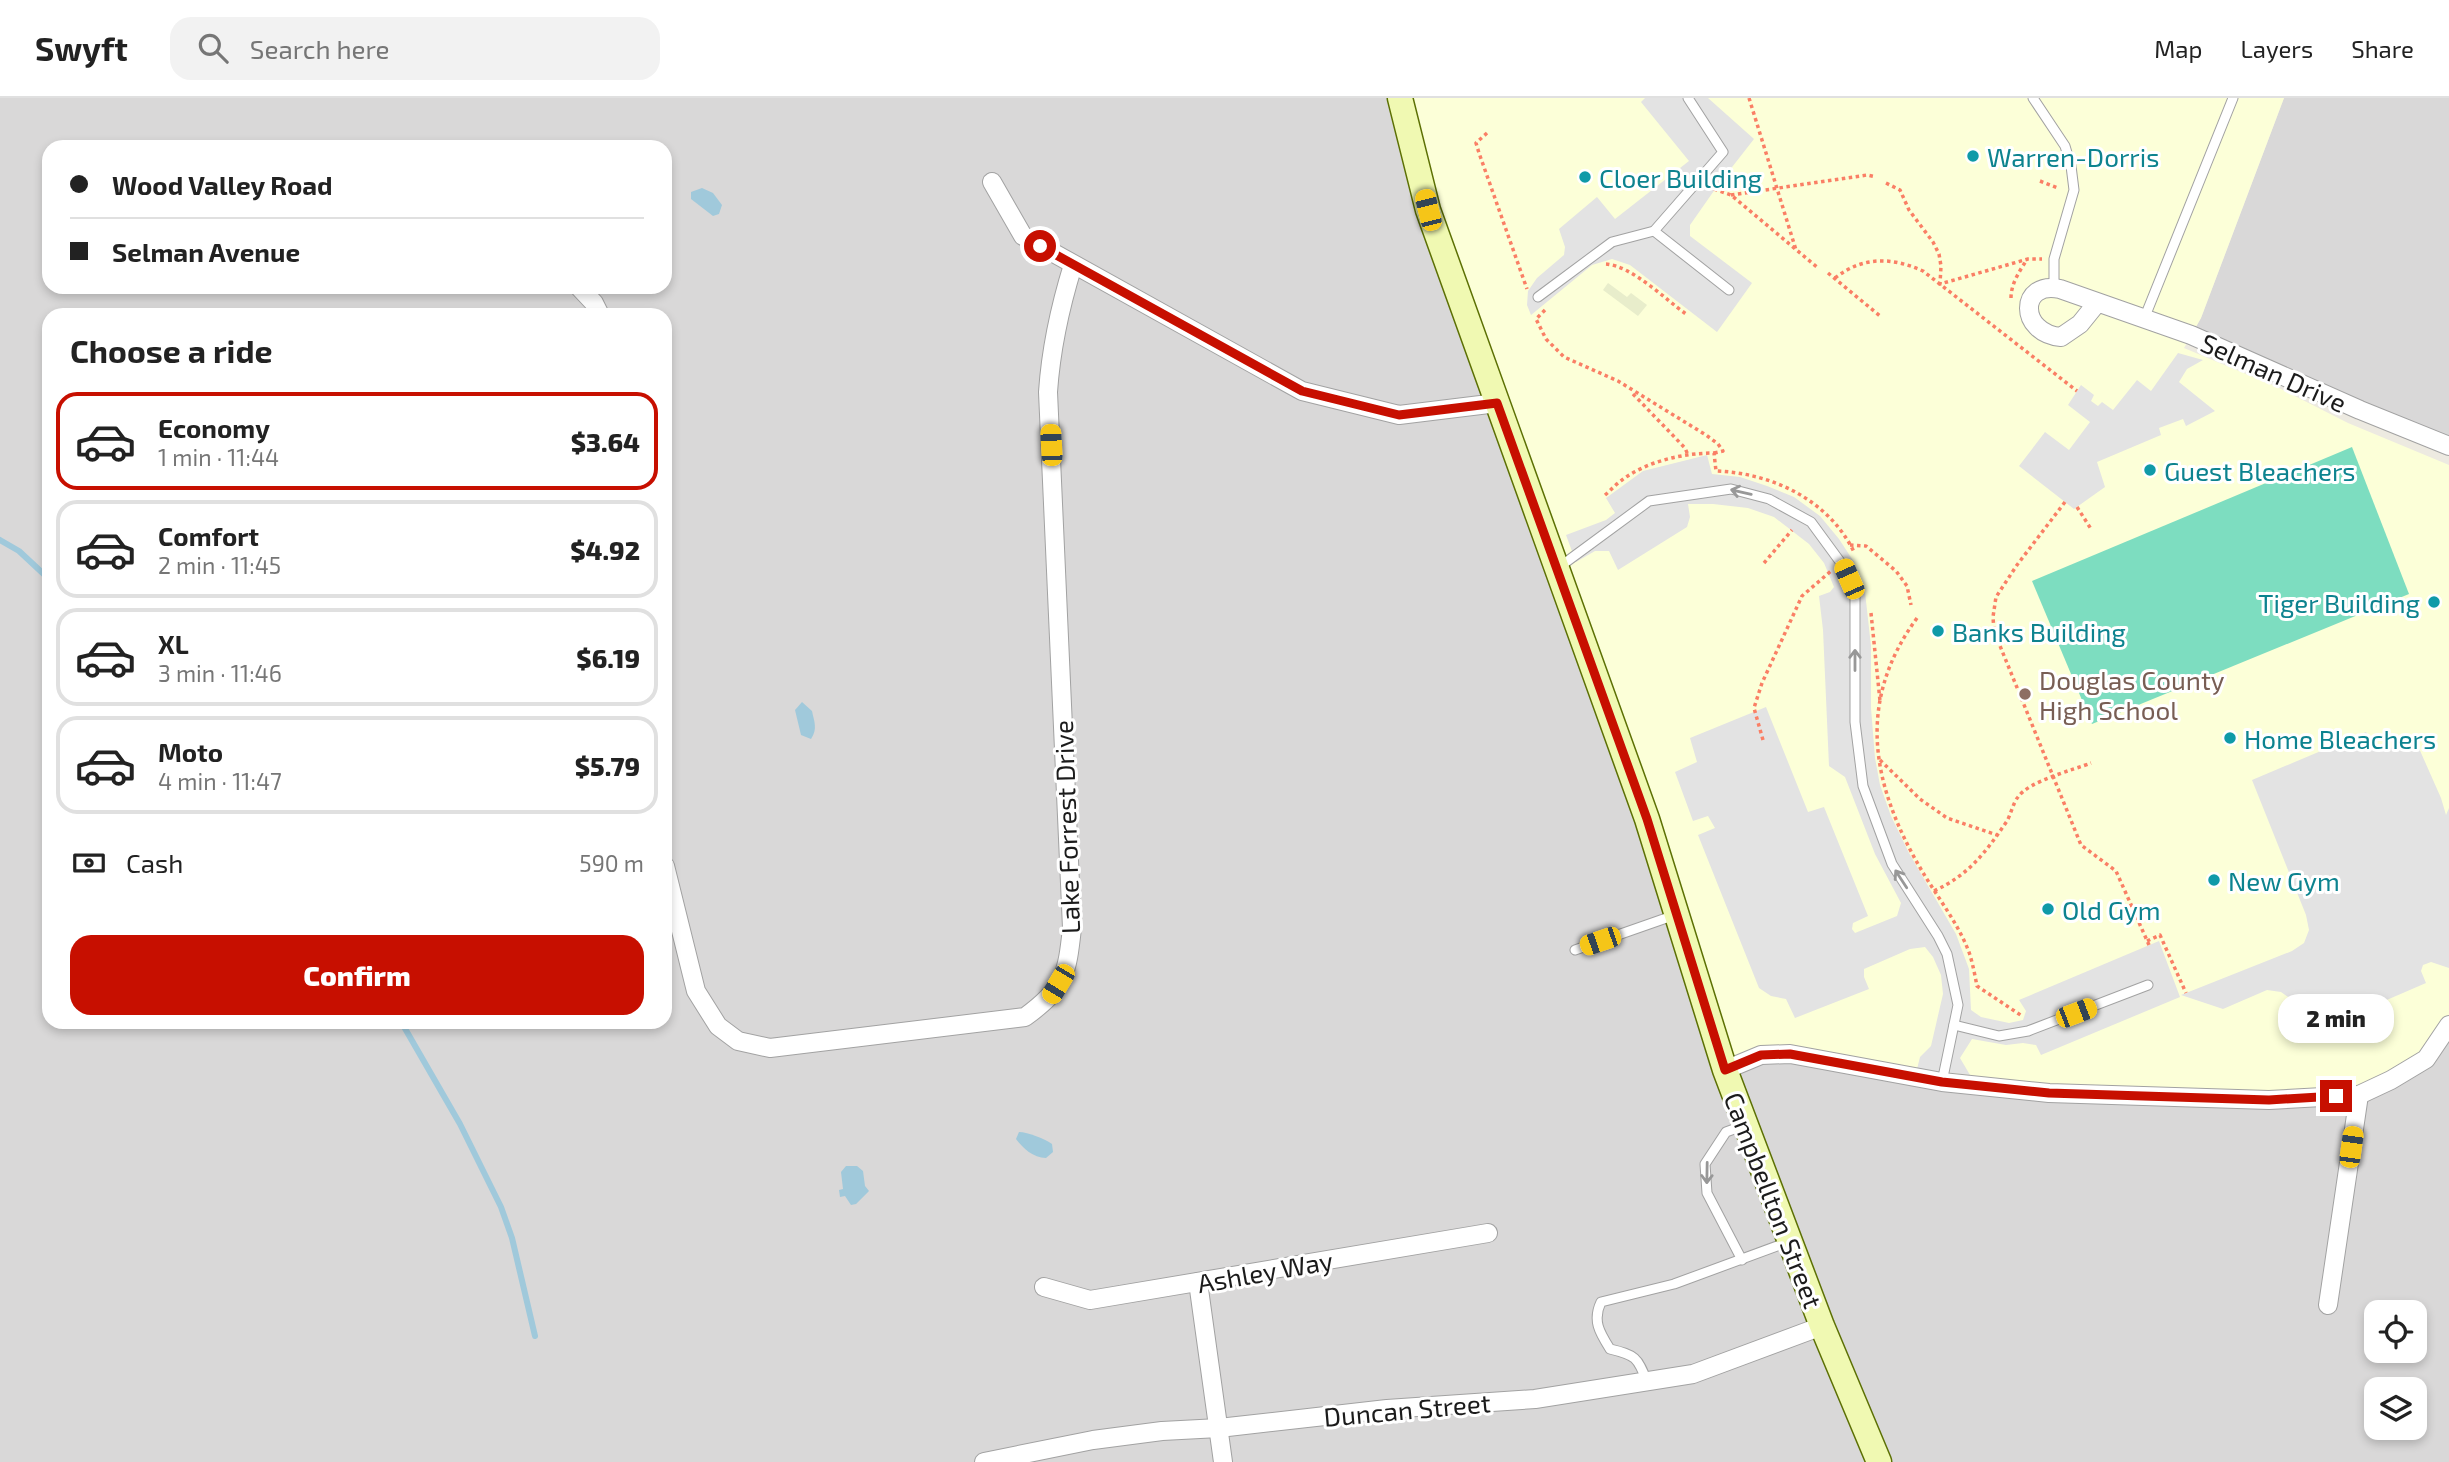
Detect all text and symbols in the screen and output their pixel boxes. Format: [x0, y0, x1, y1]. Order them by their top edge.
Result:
search box [170, 17, 660, 80]
text: Swyft [35, 28, 128, 68]
icon: search [194, 29, 232, 67]
text: Search here [250, 33, 390, 64]
text: Map [2154, 34, 2202, 63]
text: Layers [2240, 34, 2313, 63]
text: Share [2351, 34, 2414, 63]
place label: Warren-Dorris [1987, 141, 2159, 172]
marker: Warren-Dorris [1965, 148, 1981, 164]
place label: Cloer Building [1599, 162, 1762, 193]
text: Wood Valley Road [112, 169, 333, 200]
marker: Cloer Building [1577, 169, 1593, 185]
car [1413, 187, 1444, 233]
route start [1024, 230, 1056, 262]
text: Selman Avenue [112, 236, 300, 267]
street label: Selman Drive [2196, 326, 2352, 418]
text: Choose a ride [70, 331, 273, 369]
icon: car [74, 410, 137, 473]
text: Economy [158, 412, 270, 443]
car [1040, 423, 1063, 467]
text: $3.64 [571, 426, 640, 457]
text: 1 min · 11:44 [158, 443, 279, 471]
place label: Guest Bleachers [2164, 455, 2356, 486]
marker: Guest Bleachers [2142, 462, 2158, 478]
one-way arrow [1730, 485, 1753, 498]
icon: car [74, 518, 137, 581]
text: Comfort [158, 520, 259, 551]
text: $4.92 [570, 534, 640, 565]
text: 2 min · 11:45 [158, 551, 281, 579]
car [1831, 556, 1868, 602]
place label: Tiger Building [2258, 587, 2420, 618]
marker: Tiger Building [2426, 594, 2442, 610]
place label: Banks Building [1952, 616, 2126, 647]
marker: Banks Building [1930, 623, 1946, 639]
icon: car [74, 626, 137, 689]
text: XL [158, 628, 189, 659]
text: $6.19 [576, 642, 640, 673]
one-way arrow [1848, 649, 1862, 672]
text: 3 min · 11:46 [158, 659, 282, 687]
place label: Douglas County High School [2039, 664, 2225, 725]
marker: Douglas County High School [2017, 686, 2033, 702]
street label: Lake Forrest Drive [1047, 720, 1085, 934]
place label: Home Bleachers [2244, 723, 2436, 754]
marker: Home Bleachers [2222, 730, 2238, 746]
icon: car [74, 734, 137, 797]
text: Moto [158, 736, 223, 767]
text: $5.79 [575, 750, 640, 781]
text: 4 min · 11:47 [158, 767, 282, 795]
icon: cash [70, 844, 108, 882]
text: Cash [126, 847, 183, 878]
text: 590 m [579, 849, 644, 877]
place label: New Gym [2228, 865, 2340, 896]
one-way arrow [1894, 869, 1908, 889]
marker: New Gym [2206, 872, 2222, 888]
place label: Old Gym [2062, 894, 2161, 925]
marker: Old Gym [2040, 901, 2056, 917]
car [1577, 924, 1624, 958]
button: Confirm [70, 935, 644, 1015]
car [1039, 961, 1078, 1007]
callout: 2 min [2278, 995, 2394, 1044]
car [2053, 996, 2100, 1030]
text: 2 min [2306, 1004, 2366, 1032]
route end [2320, 1080, 2352, 1112]
street label: Campbellton Street [1719, 1088, 1830, 1312]
car [2338, 1125, 2365, 1169]
one-way arrow [1700, 1161, 1713, 1184]
street label: Ashley Way [1195, 1244, 1335, 1298]
map controls [2364, 1300, 2427, 1440]
button: locate [2364, 1300, 2427, 1363]
button: layers [2364, 1377, 2427, 1440]
street label: Duncan Street [1322, 1386, 1492, 1432]

